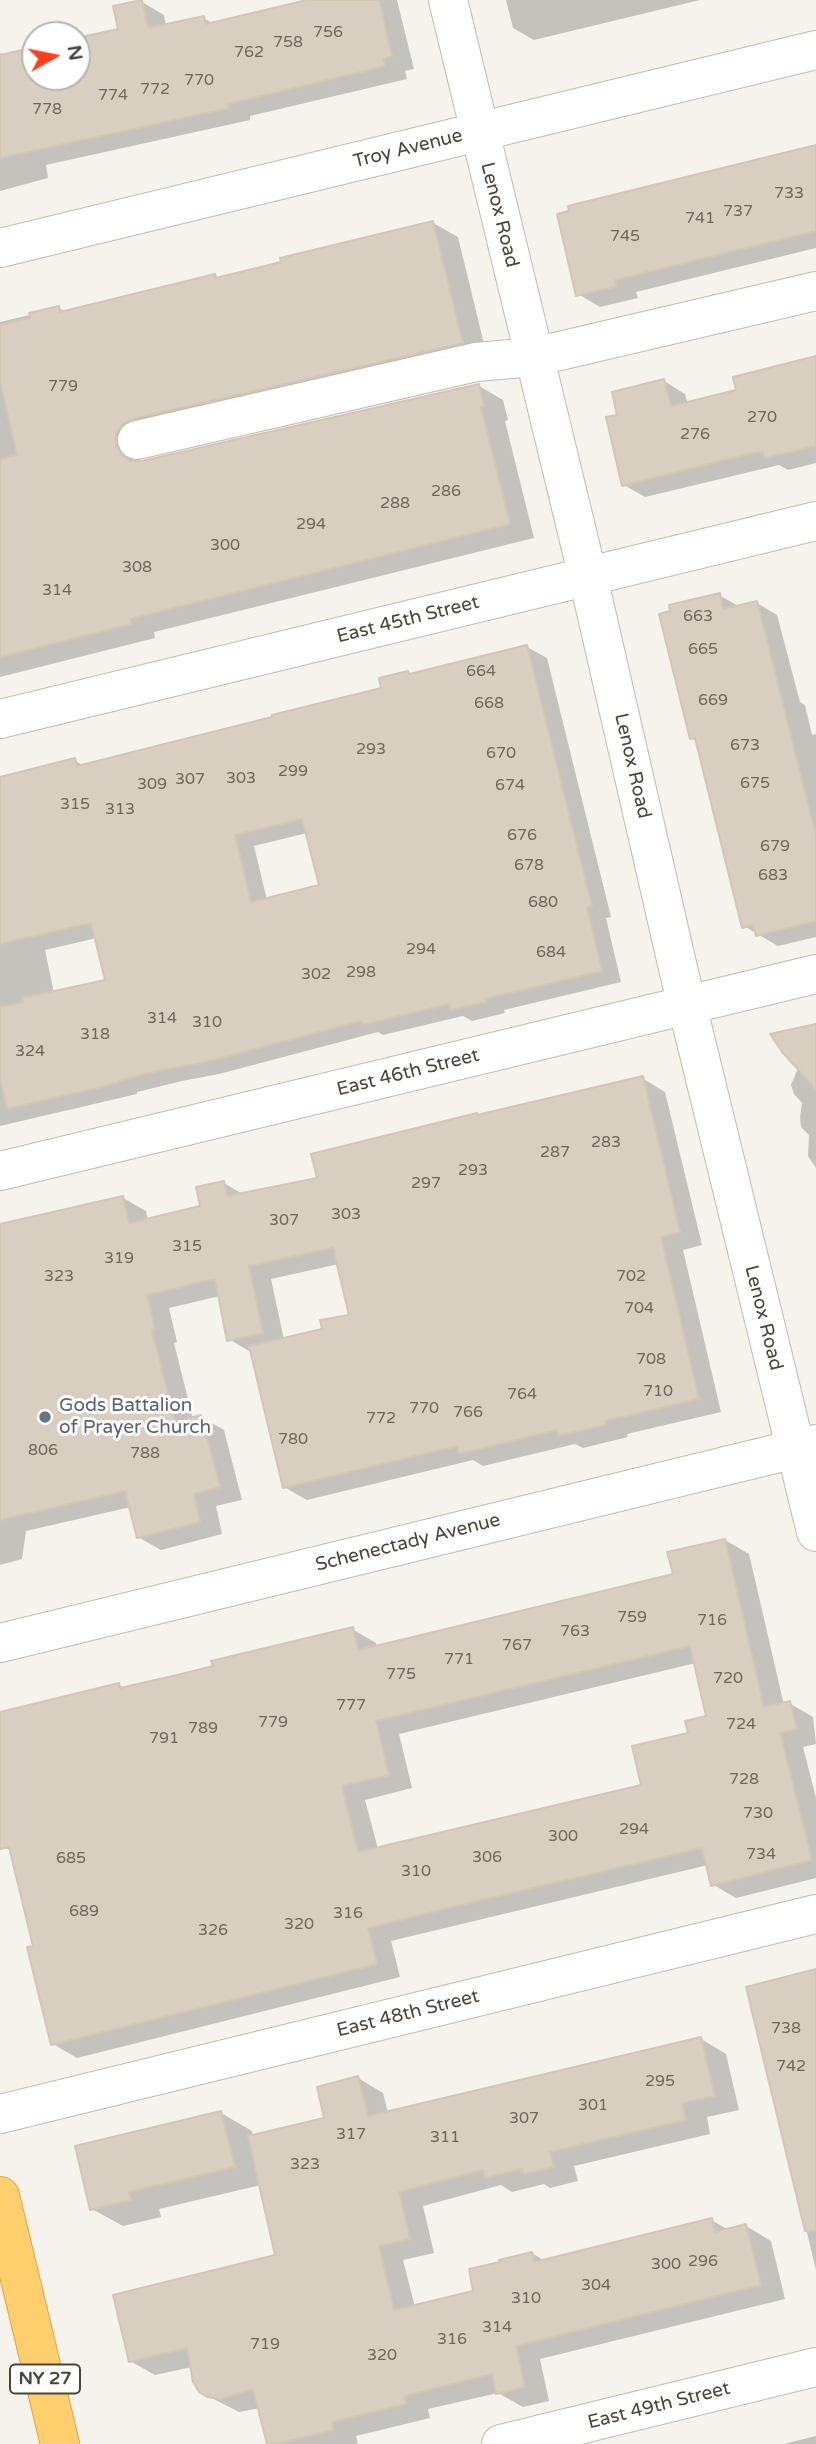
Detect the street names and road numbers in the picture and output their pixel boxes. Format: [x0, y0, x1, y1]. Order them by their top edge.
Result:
street label: Troy Avenue [351, 124, 465, 174]
street label: Lenox Road [475, 160, 523, 270]
street label: East 45th Street [334, 591, 482, 649]
street label: Lenox Road [609, 711, 655, 821]
street label: East 46th Street [334, 1044, 482, 1102]
street label: Lenox Road [739, 1263, 787, 1373]
street label: Schenectady Avenue [313, 1509, 503, 1577]
street label: East 48th Street [334, 1985, 482, 2043]
road number: NY 27 [10, 2364, 80, 2393]
street label: East 49th Street [585, 2377, 733, 2435]

